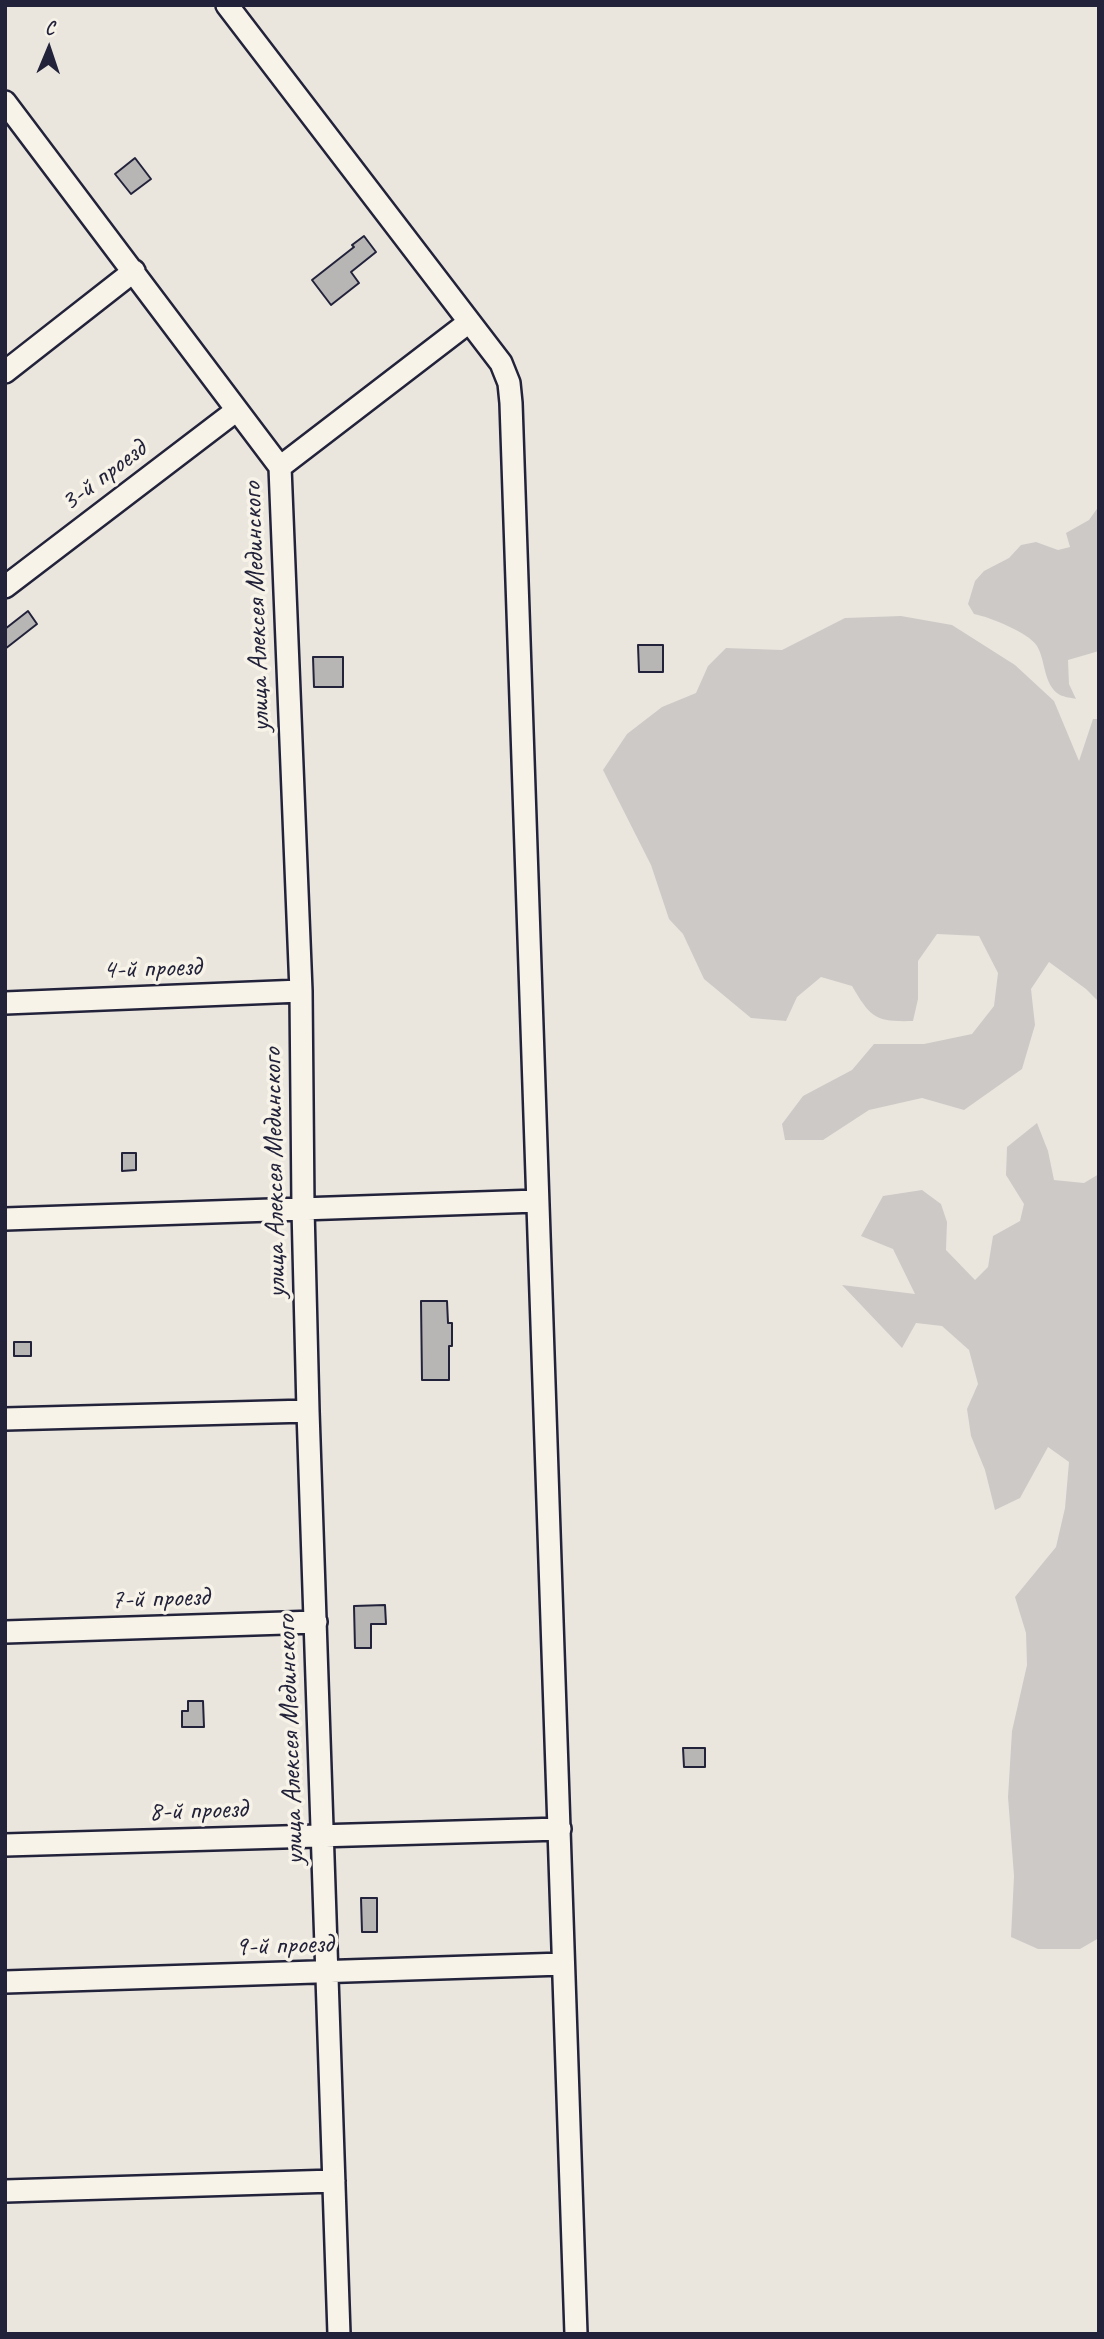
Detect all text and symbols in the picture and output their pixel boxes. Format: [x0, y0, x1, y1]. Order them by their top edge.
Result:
north arrow [14, 14, 84, 84]
text: С [45, 16, 55, 40]
street label: 3-й проезд [55, 433, 153, 519]
street label: улица Алексея Мединского [236, 481, 278, 733]
street label: 4-й проезд [102, 950, 202, 988]
street label: улица Алексея Мединского [256, 1048, 294, 1298]
street label: 7-й проезд [110, 1580, 210, 1618]
street label: улица Алексея Мединского [270, 1614, 312, 1866]
street label: 8-й проезд [148, 1792, 248, 1830]
street label: 9-й проезд [234, 1927, 334, 1965]

